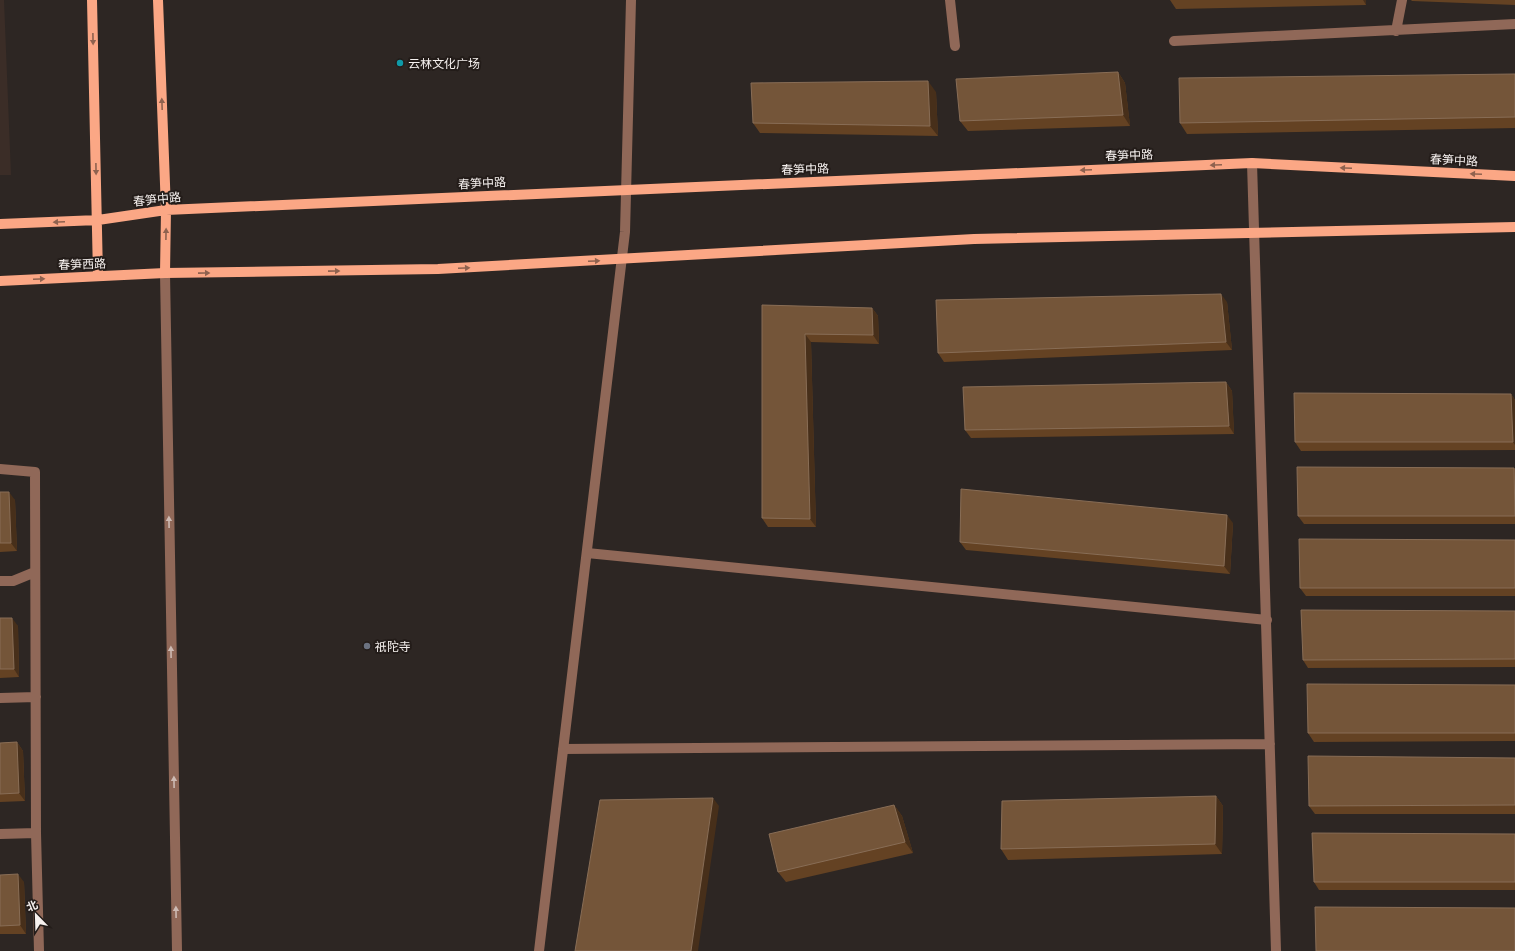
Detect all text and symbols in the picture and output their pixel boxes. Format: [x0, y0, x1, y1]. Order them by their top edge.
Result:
one-way arrow [90, 33, 96, 46]
place label: 云林文化广场 [408, 56, 480, 71]
marker: 云林文化广场 [395, 58, 405, 68]
one-way arrow [159, 97, 165, 110]
street label: 春笋中路 [1105, 147, 1153, 163]
street label: 春笋中路 [1430, 151, 1478, 169]
street label: 春笋中路 [781, 161, 829, 177]
one-way arrow [1209, 162, 1222, 168]
one-way arrow [93, 163, 99, 176]
one-way arrow [1339, 165, 1352, 171]
one-way arrow [1079, 167, 1092, 173]
one-way arrow [1469, 171, 1482, 177]
street label: 春笋中路 [458, 174, 506, 192]
street label: 春笋中路 [132, 189, 182, 209]
one-way arrow [53, 218, 65, 225]
one-way arrow [162, 228, 169, 240]
street label: 春笋西路 [58, 256, 106, 272]
one-way arrow [588, 258, 600, 265]
one-way arrow [458, 264, 470, 271]
one-way arrow [328, 268, 341, 274]
one-way arrow [198, 270, 211, 276]
one-way arrow [33, 276, 46, 282]
one-way arrow [166, 515, 172, 528]
place label: 祇陀寺 [374, 639, 411, 654]
marker: 祇陀寺 [362, 641, 372, 651]
one-way arrow [168, 646, 175, 658]
one-way arrow [171, 775, 177, 788]
north arrow [16, 895, 56, 935]
text: 北 [24, 897, 40, 914]
one-way arrow [173, 905, 179, 918]

